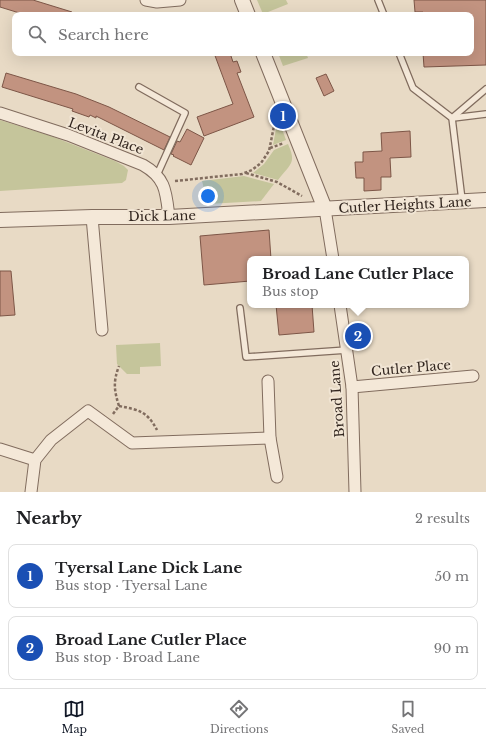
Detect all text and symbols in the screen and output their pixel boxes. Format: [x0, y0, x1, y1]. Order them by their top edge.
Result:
search box [12, 12, 474, 56]
icon: search [26, 23, 48, 45]
text: Search here [58, 25, 149, 44]
pin: 1 [270, 101, 296, 131]
street label: Levita Place [66, 114, 146, 158]
your location [198, 186, 218, 206]
street label: Cutler Heights Lane [338, 193, 472, 217]
street label: Dick Lane [128, 207, 196, 225]
popup [247, 256, 469, 308]
text: Broad Lane Cutler Place [262, 264, 454, 283]
text: Bus stop [262, 283, 319, 300]
pin: 2 [345, 321, 371, 351]
street label: Cutler Place [370, 356, 452, 380]
street label: Broad Lane [326, 360, 348, 438]
text: Nearby [16, 508, 82, 529]
text: 2 results [415, 510, 470, 527]
text: Tyersal Lane Dick Lane [55, 558, 242, 577]
text: 1 [27, 568, 33, 585]
text: 50 m [435, 568, 469, 585]
text: Bus stop · Tyersal Lane [55, 577, 208, 594]
text: Broad Lane Cutler Place [55, 630, 247, 649]
text: 2 [26, 640, 34, 657]
text: 90 m [434, 640, 469, 657]
text: Bus stop · Broad Lane [55, 649, 200, 666]
tab: Map [61, 698, 87, 736]
tab: Directions [210, 698, 268, 736]
tab: Saved [391, 698, 425, 736]

